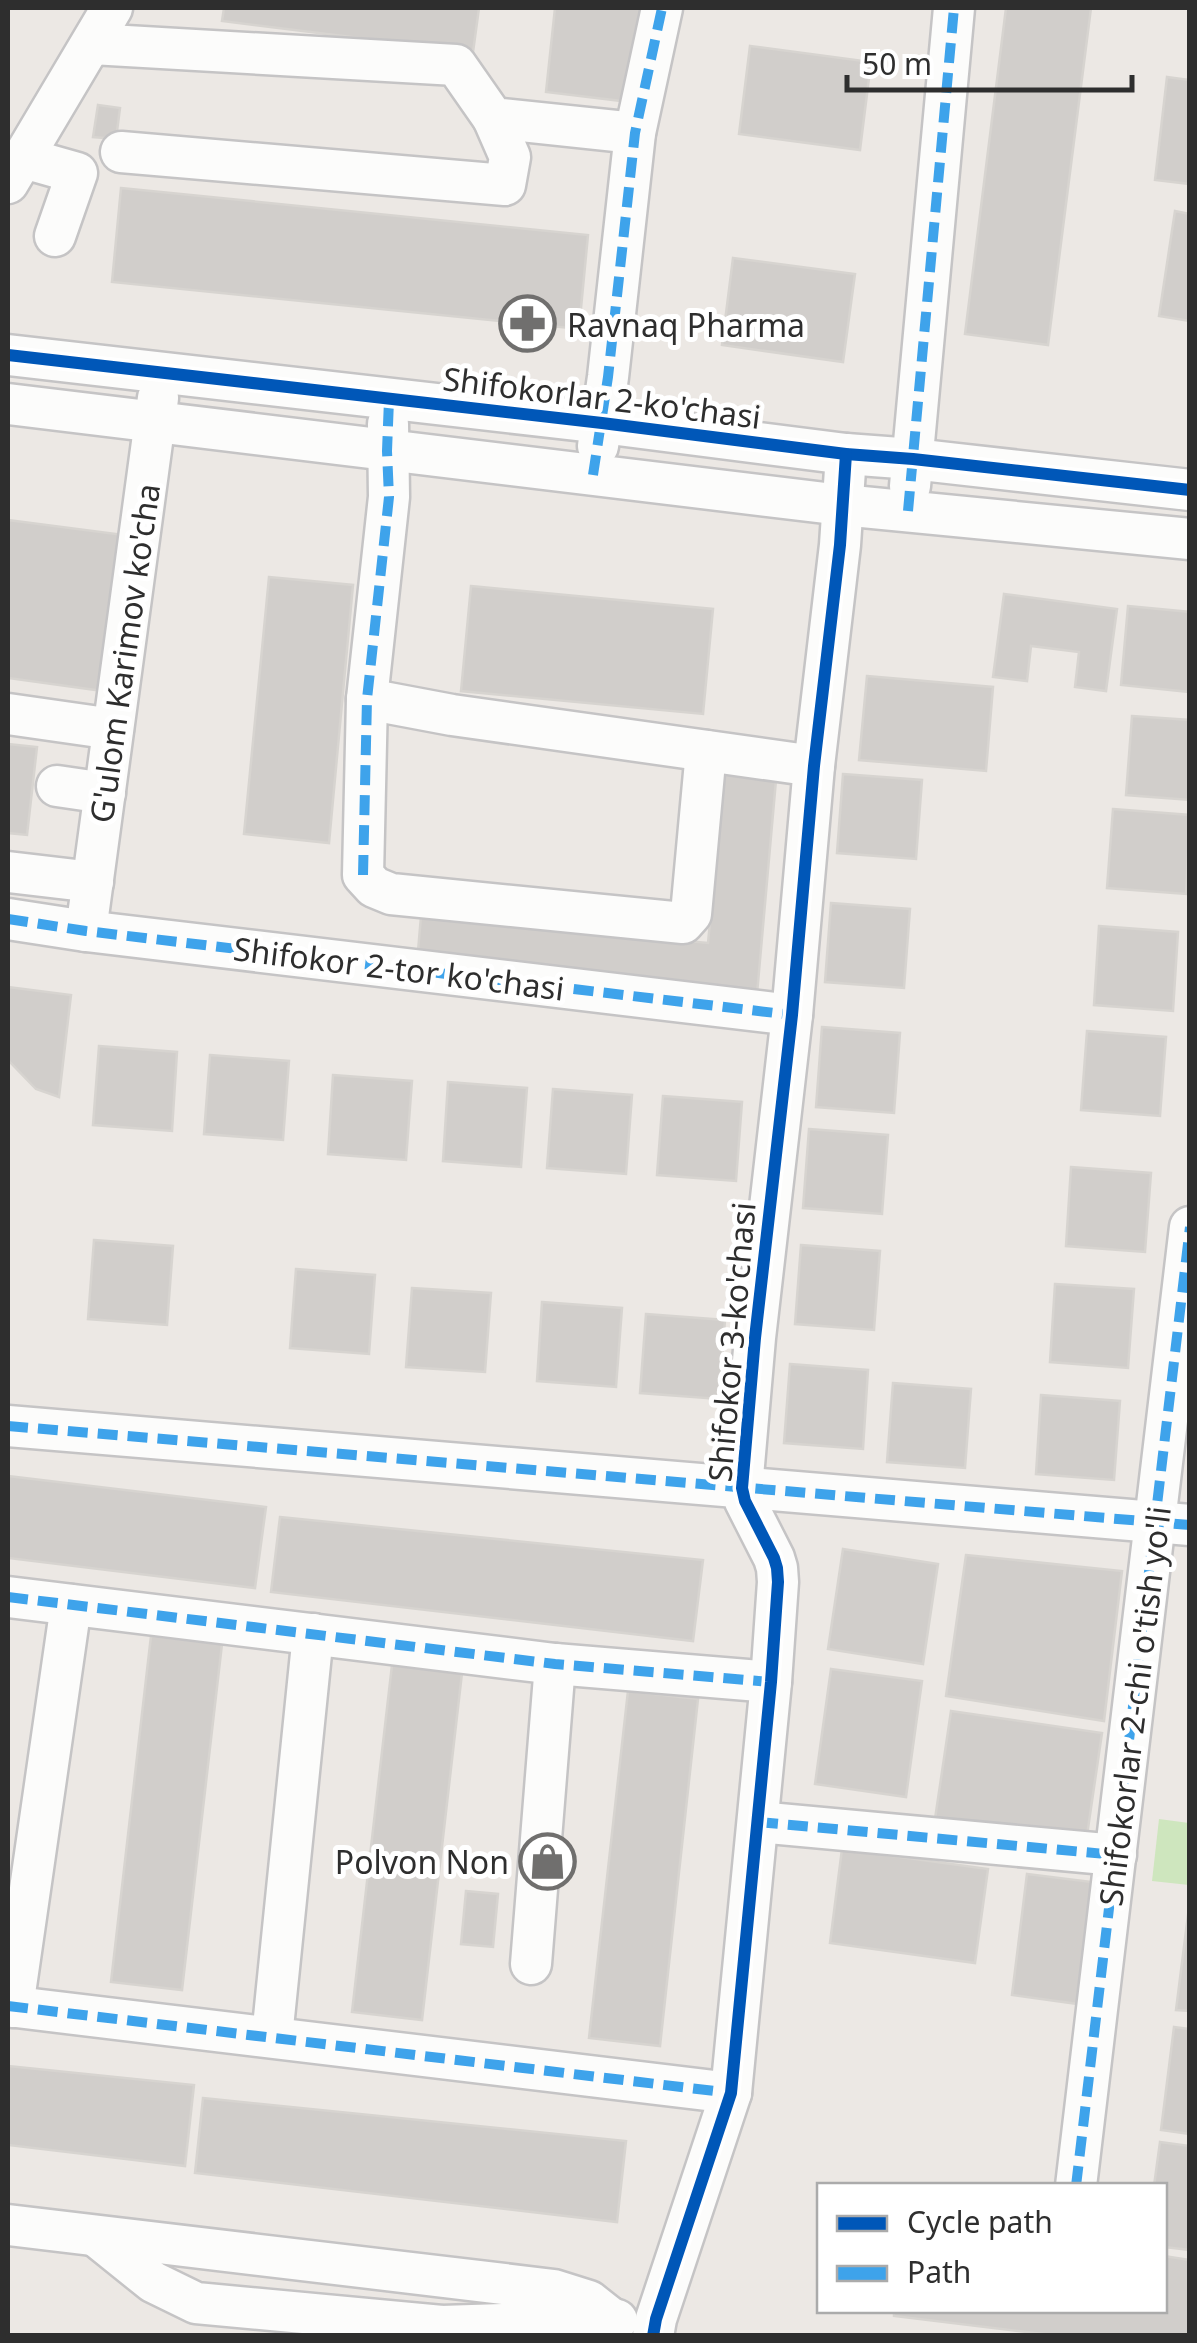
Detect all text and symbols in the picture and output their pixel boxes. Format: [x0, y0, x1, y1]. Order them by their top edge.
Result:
scale bar [847, 30, 1132, 92]
text: 50 m [862, 43, 932, 84]
pharmacy icon: Ravnaq Pharma [498, 294, 558, 354]
place label: Ravnaq Pharma [567, 303, 805, 346]
street label: Shifokorlar 2-ko'chasi [441, 356, 763, 438]
street label: G'ulom Karimov ko'cha [79, 481, 169, 825]
street label: Shifokor 2-tor ko'chasi [231, 926, 567, 1010]
street label: Shifokor 3-ko'chasi [697, 1200, 765, 1484]
street label: Shifokorlar 2-chi o'tish yo'li [1088, 1504, 1180, 1908]
shop icon: Polvon Non [518, 1831, 578, 1891]
place label: Polvon Non [335, 1840, 509, 1883]
legend [817, 2183, 1167, 2313]
text: Cycle path [907, 2201, 1053, 2242]
text: Path [907, 2251, 971, 2292]

